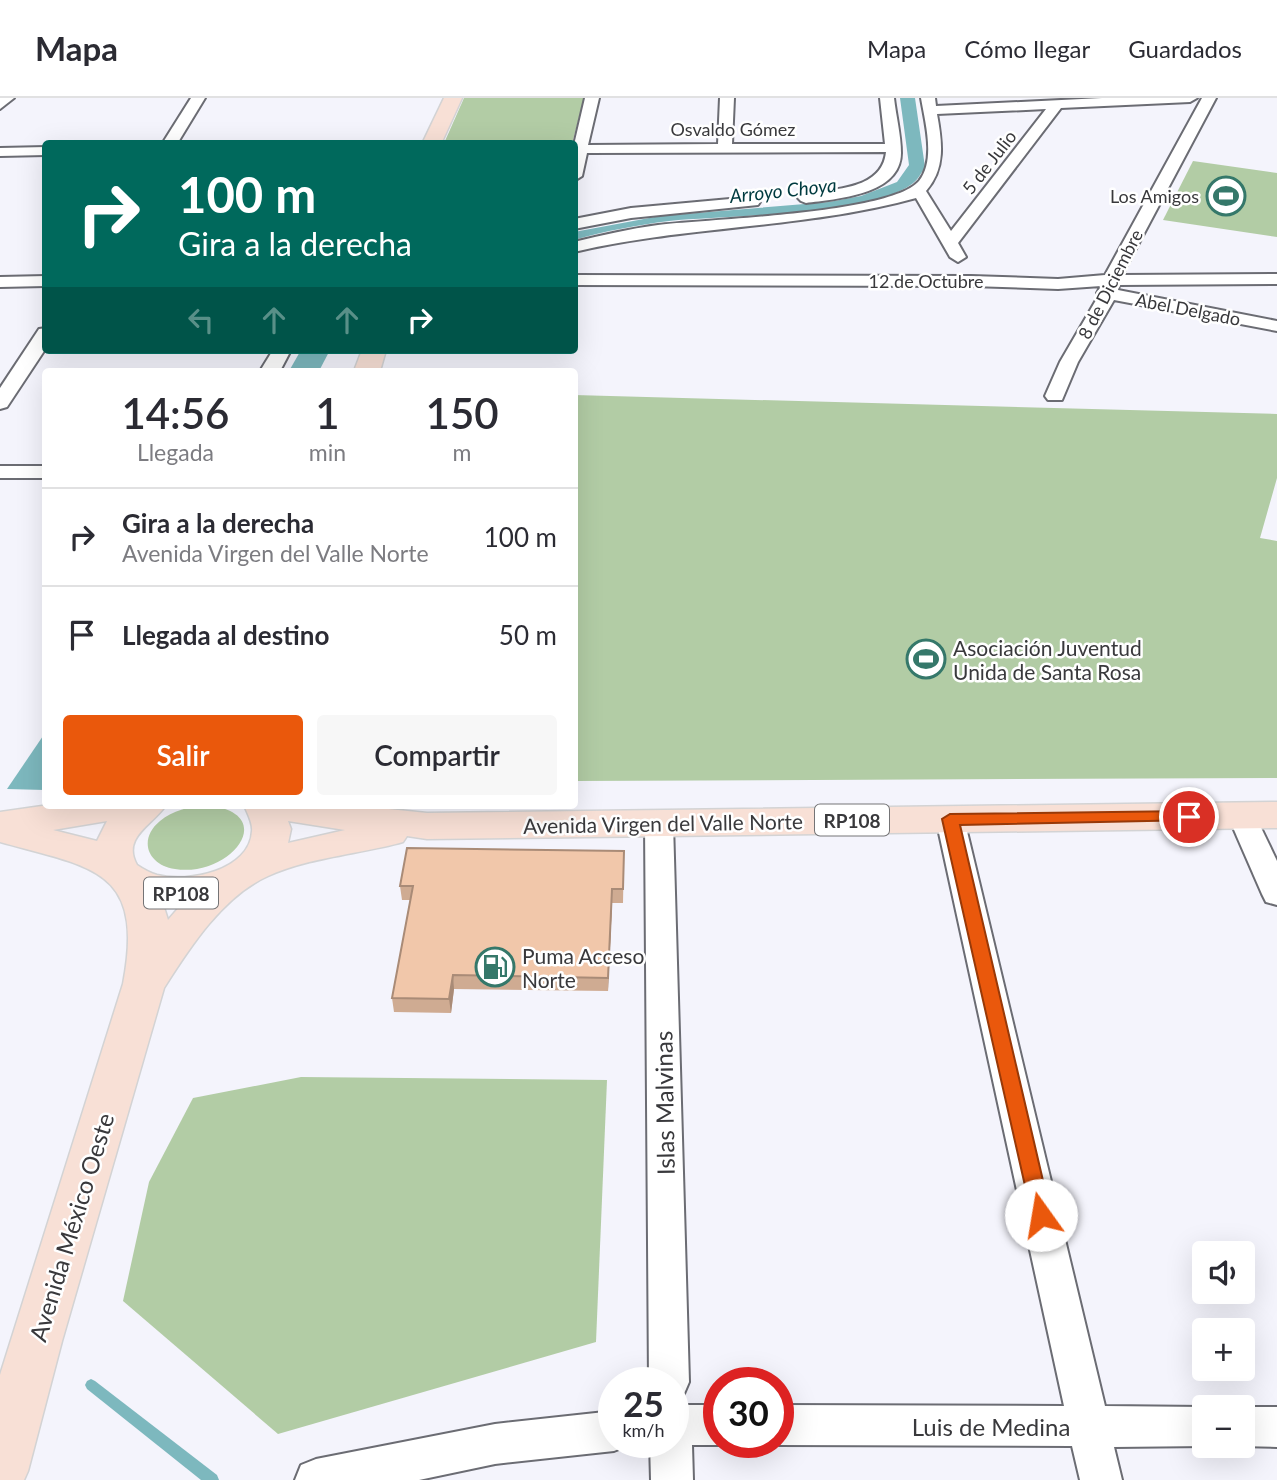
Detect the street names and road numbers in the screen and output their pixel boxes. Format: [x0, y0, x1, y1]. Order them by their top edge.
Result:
street label: Osvaldo Gómez [671, 118, 795, 140]
street label: 5 de Julio [957, 126, 1021, 198]
street label: 8 de Diciembre [1073, 226, 1147, 342]
street label: 12 de Octubre [869, 270, 983, 292]
street label: Abel Delgado [1134, 288, 1242, 330]
road number: RP108 [815, 804, 889, 835]
street label: Avenida Virgen del Valle Norte [523, 808, 803, 838]
road number: RP108 [144, 878, 218, 908]
street label: Islas Malvinas [648, 1031, 680, 1175]
street label: Avenida México Oeste [22, 1109, 120, 1345]
street label: Luis de Medina [912, 1412, 1070, 1441]

